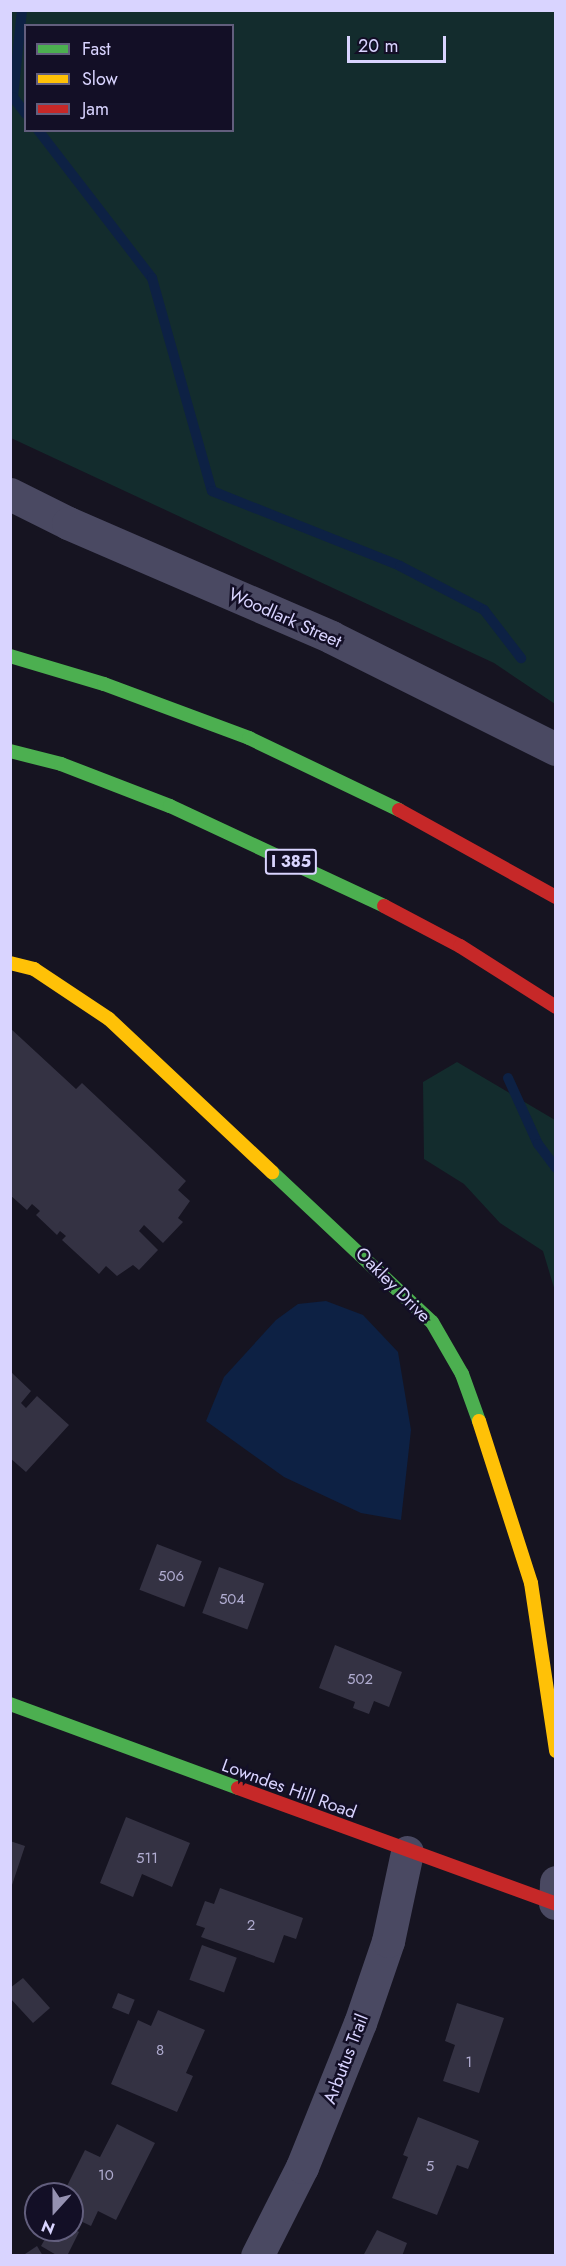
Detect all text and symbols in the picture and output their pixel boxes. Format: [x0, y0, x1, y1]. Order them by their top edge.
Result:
legend [24, 24, 234, 132]
scale bar [350, 24, 449, 62]
text: 20 m [358, 33, 398, 59]
text: Fast [82, 36, 111, 62]
text: Slow [82, 66, 118, 92]
text: Jam [82, 96, 109, 122]
street label: Woodlark Street [225, 583, 345, 653]
road number: I 385 [264, 849, 318, 875]
street label: Oakley Drive [351, 1243, 435, 1327]
house number: 506 [158, 1568, 184, 1586]
house number: 504 [219, 1591, 245, 1609]
house number: 502 [347, 1671, 373, 1689]
street label: Lowndes Hill Road [219, 1755, 359, 1823]
house number: 511 [136, 1850, 158, 1868]
house number: 2 [247, 1917, 255, 1935]
street label: Arbutus Trail [319, 2011, 373, 2107]
house number: 8 [156, 2042, 164, 2060]
house number: 1 [466, 2054, 472, 2072]
house number: 5 [426, 2158, 434, 2176]
house number: 10 [98, 2167, 114, 2185]
north arrow [24, 2182, 84, 2242]
text: N [38, 2214, 58, 2240]

